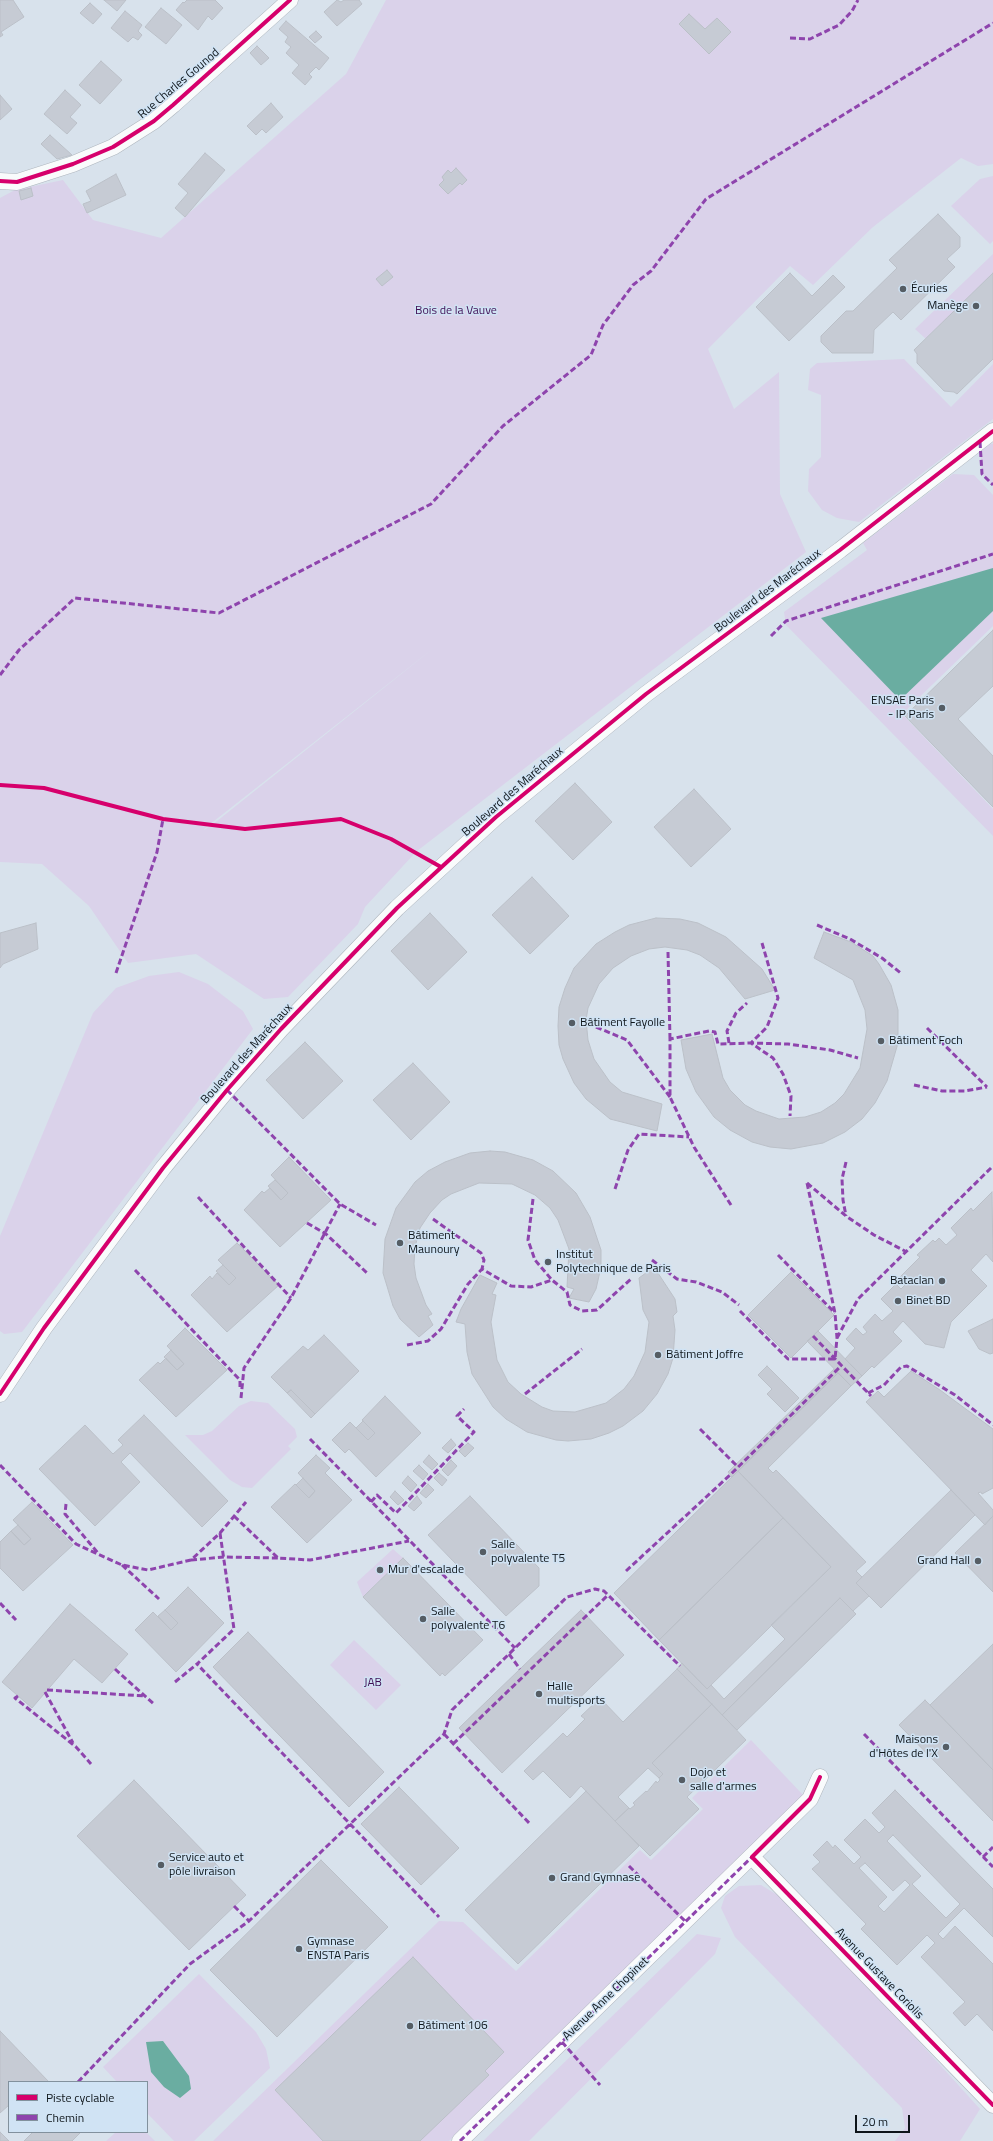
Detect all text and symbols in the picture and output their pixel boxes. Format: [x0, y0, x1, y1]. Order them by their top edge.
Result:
street label: Rue Charles Gounod [135, 46, 223, 122]
place label: Écuries [911, 282, 948, 296]
marker: Écuries [898, 284, 908, 294]
place label: Manège [927, 299, 968, 313]
marker: Manège [971, 301, 981, 311]
park label: Bois de la Vauve [415, 304, 497, 318]
street label: Boulevard des Maréchaux [712, 546, 824, 636]
place label: ENSAE Paris - IP Paris [871, 694, 934, 722]
marker: ENSAE Paris - IP Paris [937, 703, 947, 713]
street label: Boulevard des Maréchaux [459, 744, 567, 840]
street label: Boulevard des Maréchaux [198, 1001, 296, 1107]
place label: Bâtiment Fayolle [580, 1016, 665, 1030]
marker: Bâtiment Fayolle [567, 1018, 577, 1028]
place label: Bâtiment Foch [889, 1034, 963, 1048]
marker: Bâtiment Foch [876, 1036, 886, 1046]
place label: Bâtiment Maunoury [408, 1229, 460, 1257]
marker: Bâtiment Maunoury [395, 1238, 405, 1248]
place label: Institut Polytechnique de Paris [556, 1248, 671, 1276]
marker: Institut Polytechnique de Paris [543, 1257, 553, 1267]
place label: Bataclan [890, 1274, 934, 1288]
marker: Bataclan [937, 1276, 947, 1286]
place label: Binet BD [906, 1294, 950, 1308]
marker: Binet BD [893, 1296, 903, 1306]
place label: Bâtiment Joffre [666, 1348, 743, 1362]
marker: Bâtiment Joffre [653, 1350, 663, 1360]
place label: Salle polyvalente T5 [491, 1538, 565, 1566]
marker: Salle polyvalente T5 [478, 1547, 488, 1557]
place label: Grand Hall [917, 1554, 970, 1568]
marker: Grand Hall [973, 1556, 983, 1566]
place label: Mur d'escalade [388, 1563, 464, 1577]
marker: Mur d'escalade [375, 1565, 385, 1575]
place label: Salle polyvalente T6 [431, 1605, 505, 1633]
marker: Salle polyvalente T6 [418, 1614, 428, 1624]
park label: JAB [364, 1676, 382, 1690]
place label: Halle multisports [547, 1680, 605, 1708]
marker: Halle multisports [534, 1689, 544, 1699]
place label: Maisons d'Hôtes de l'X [869, 1733, 938, 1761]
marker: Maisons d'Hôtes de l'X [941, 1742, 951, 1752]
place label: Dojo et salle d'armes [690, 1766, 757, 1794]
marker: Dojo et salle d'armes [677, 1775, 687, 1785]
place label: Service auto et pôle livraison [169, 1851, 244, 1879]
marker: Service auto et pôle livraison [156, 1860, 166, 1870]
place label: Grand Gymnase [560, 1871, 640, 1885]
marker: Grand Gymnase [547, 1873, 557, 1883]
street label: Avenue Gustave Coriolis [832, 1926, 926, 2022]
place label: Gymnase ENSTA Paris [307, 1935, 369, 1963]
marker: Gymnase ENSTA Paris [294, 1944, 304, 1954]
street label: Avenue Anne Chopinet [560, 1954, 652, 2044]
place label: Bâtiment 106 [418, 2019, 488, 2033]
marker: Bâtiment 106 [405, 2021, 415, 2031]
legend [8, 2081, 148, 2133]
text: Piste cyclable [46, 2088, 114, 2107]
scale bar [857, 2107, 912, 2133]
text: Chemin [46, 2108, 84, 2127]
text: 20 m [862, 2112, 888, 2131]

